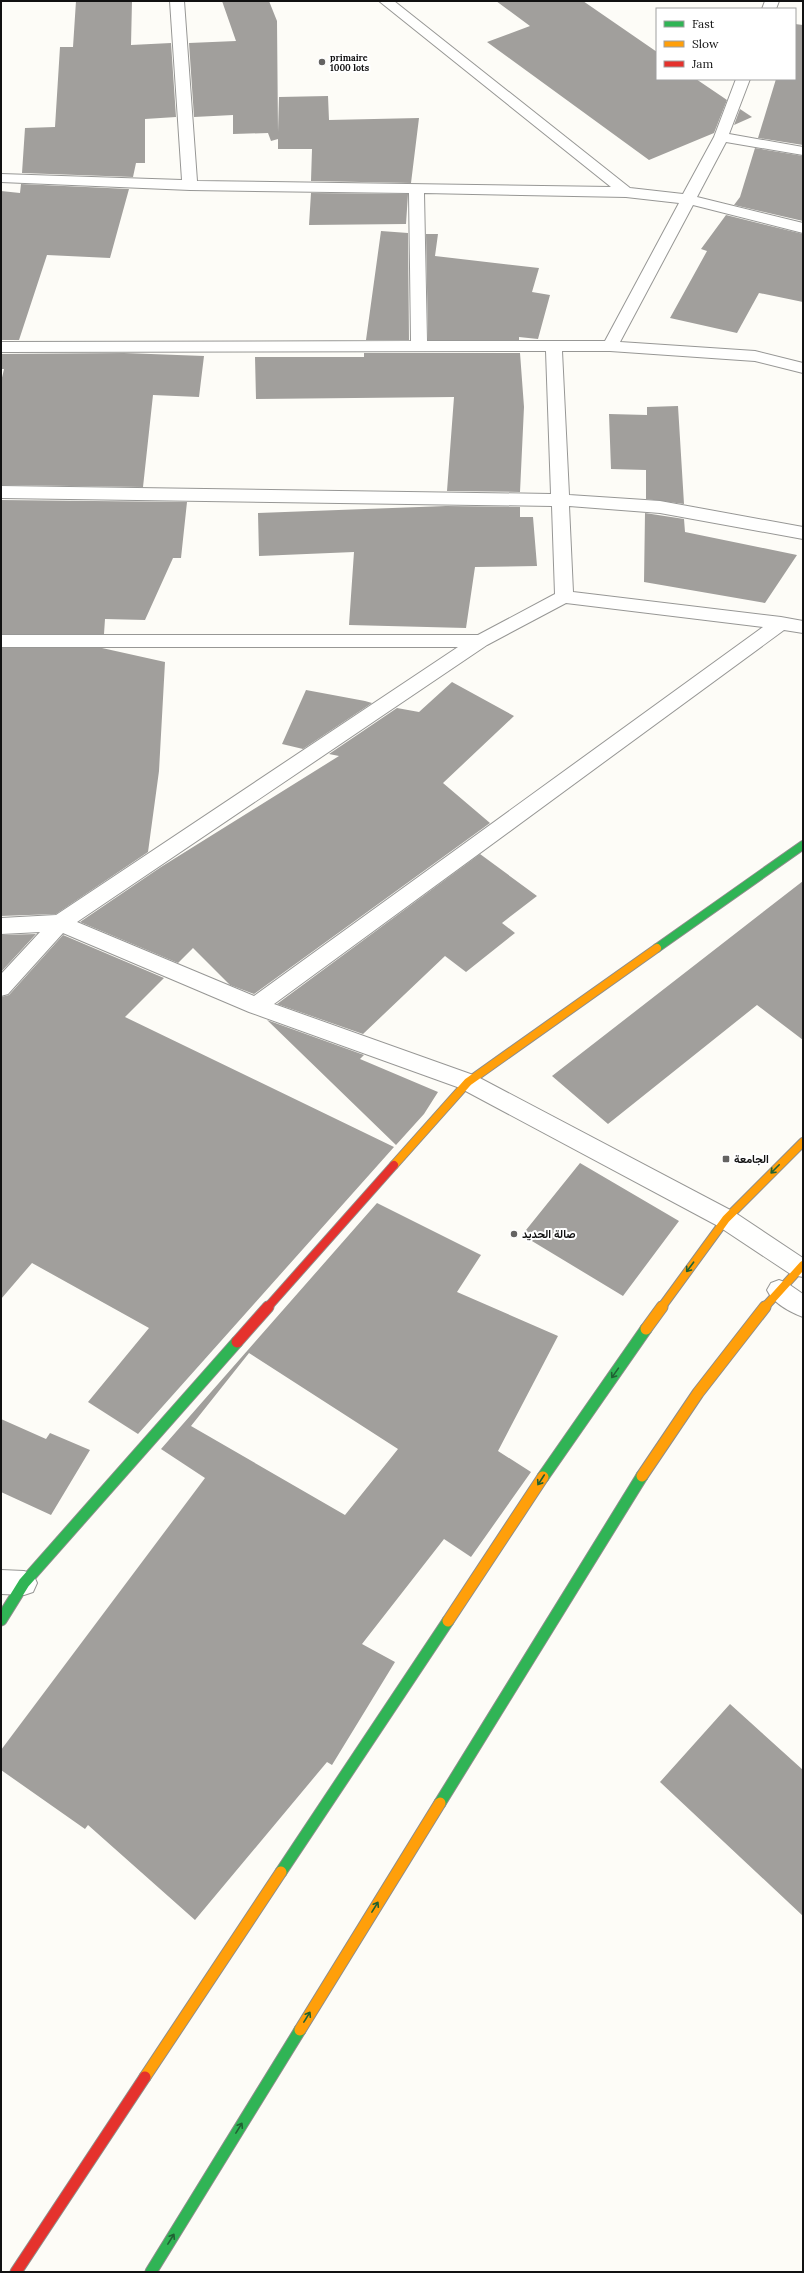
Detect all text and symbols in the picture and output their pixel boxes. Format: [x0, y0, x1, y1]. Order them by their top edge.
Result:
legend [656, 8, 796, 80]
text: Fast [692, 16, 715, 31]
text: Slow [692, 36, 719, 51]
place label: primaire 1000 lots [330, 52, 370, 73]
text: Jam [691, 56, 713, 71]
marker: primaire 1000 lots [317, 57, 327, 67]
place label: الجامعة [734, 1152, 769, 1166]
marker: الجامعة [721, 1154, 731, 1164]
one-way arrow [770, 1164, 780, 1174]
place label: صالة الحديد [522, 1227, 576, 1241]
marker: صالة الحديد [509, 1229, 519, 1239]
one-way arrow [686, 1261, 695, 1272]
one-way arrow [611, 1367, 619, 1378]
one-way arrow [537, 1474, 545, 1485]
one-way arrow [372, 1901, 380, 1913]
one-way arrow [304, 2011, 312, 2023]
one-way arrow [235, 2123, 243, 2134]
one-way arrow [167, 2234, 175, 2245]

